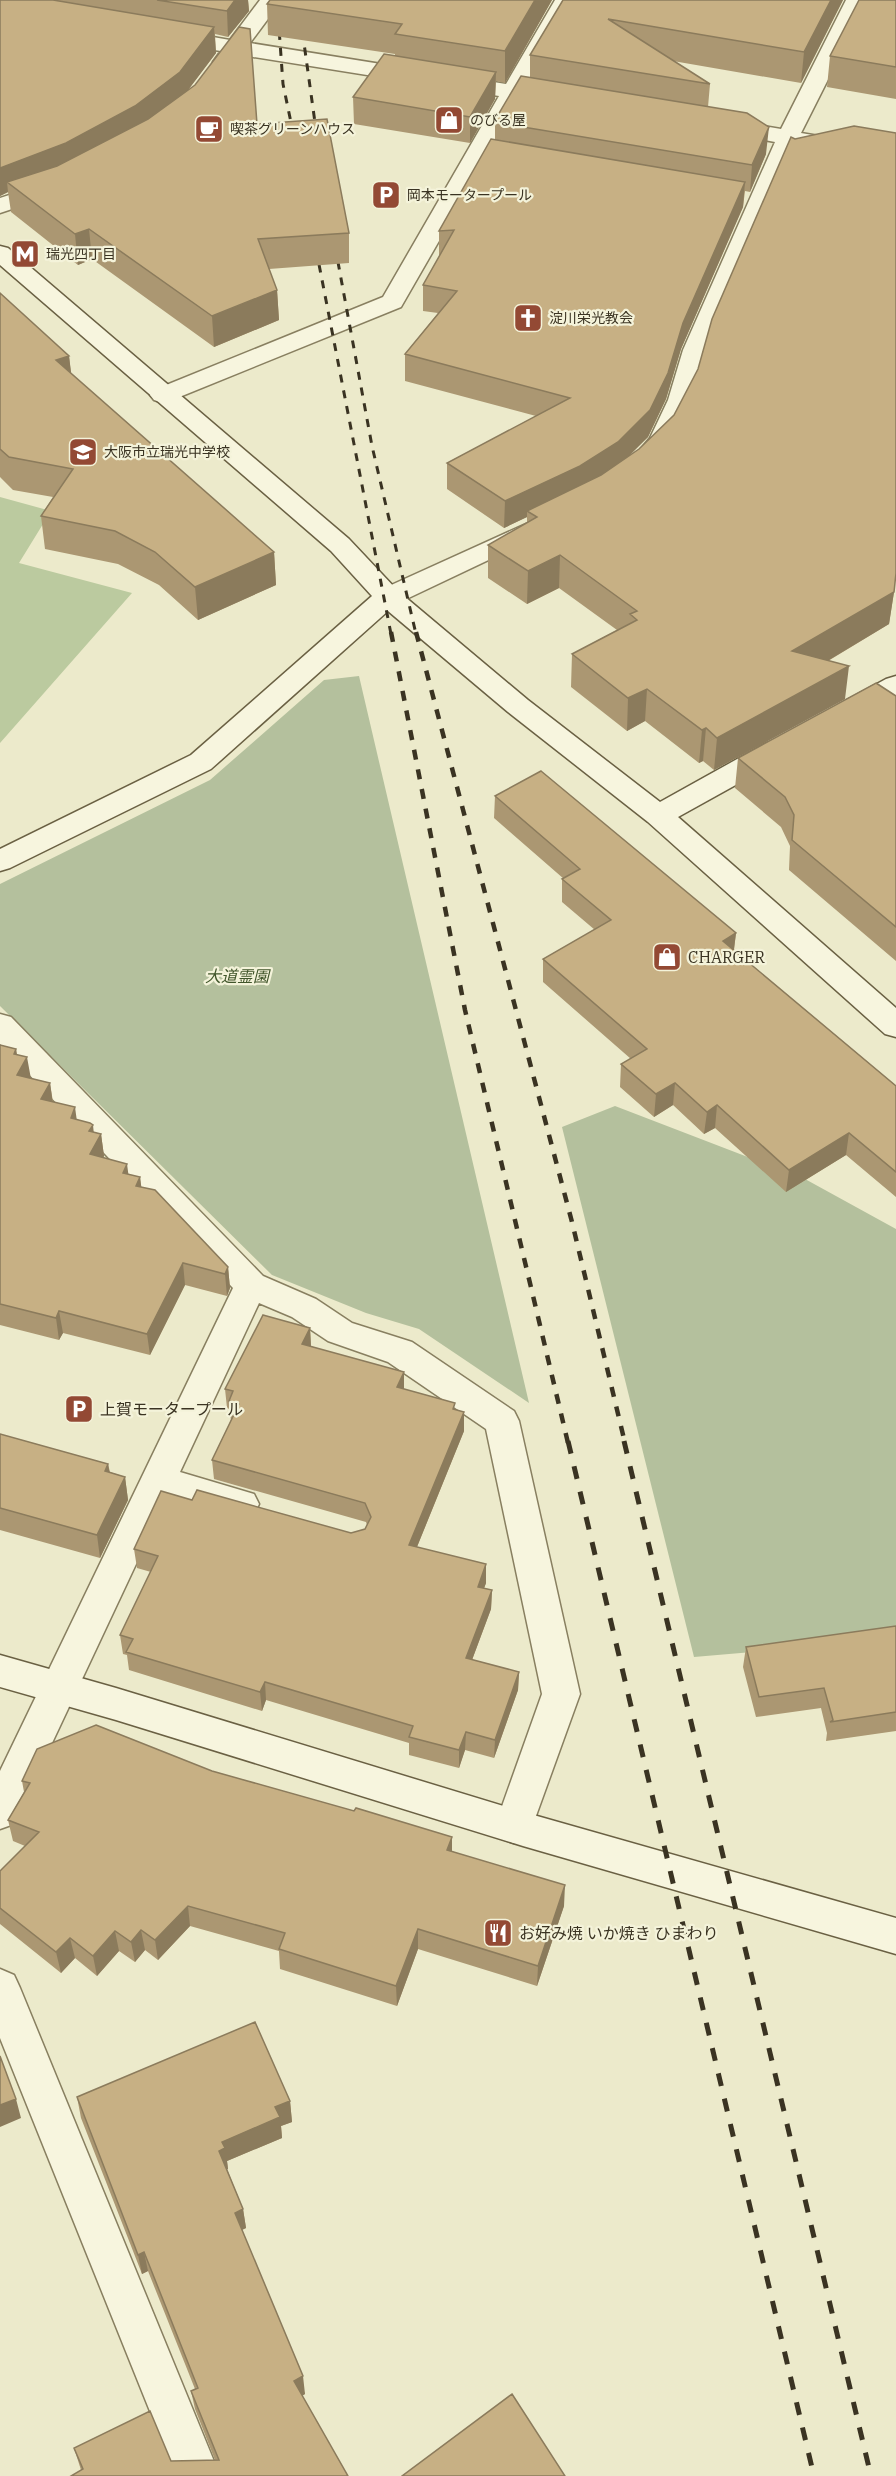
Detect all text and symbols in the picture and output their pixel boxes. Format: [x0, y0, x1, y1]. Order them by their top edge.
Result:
shop icon: のびる屋 [433, 104, 465, 136]
place label: のびる屋 [470, 111, 526, 129]
cafe icon: 喫茶グリーンハウス [193, 113, 225, 145]
place label: 喫茶グリーンハウス [230, 120, 355, 138]
parking icon: 岡本モータープール [370, 179, 402, 211]
place label: 岡本モータープール [407, 186, 532, 204]
metro station icon: 瑞光四丁目 [9, 238, 41, 270]
place label: 瑞光四丁目 [46, 245, 116, 263]
church icon: 淀川栄光教会 [512, 302, 544, 334]
place label: 淀川栄光教会 [549, 309, 633, 327]
school or university icon: 大阪市立瑞光中学校 [67, 436, 99, 468]
place label: 大阪市立瑞光中学校 [104, 443, 230, 461]
shop icon: CHARGER [651, 941, 683, 973]
place label: CHARGER [688, 947, 765, 967]
park label: 大道霊園 [205, 966, 271, 986]
parking icon: 上賀モータープール [63, 1393, 95, 1425]
place label: 上賀モータープール [100, 1399, 243, 1419]
restaurant icon: お好み焼 いか焼き ひまわり [482, 1917, 514, 1949]
place label: お好み焼 いか焼き ひまわり [519, 1923, 718, 1943]

